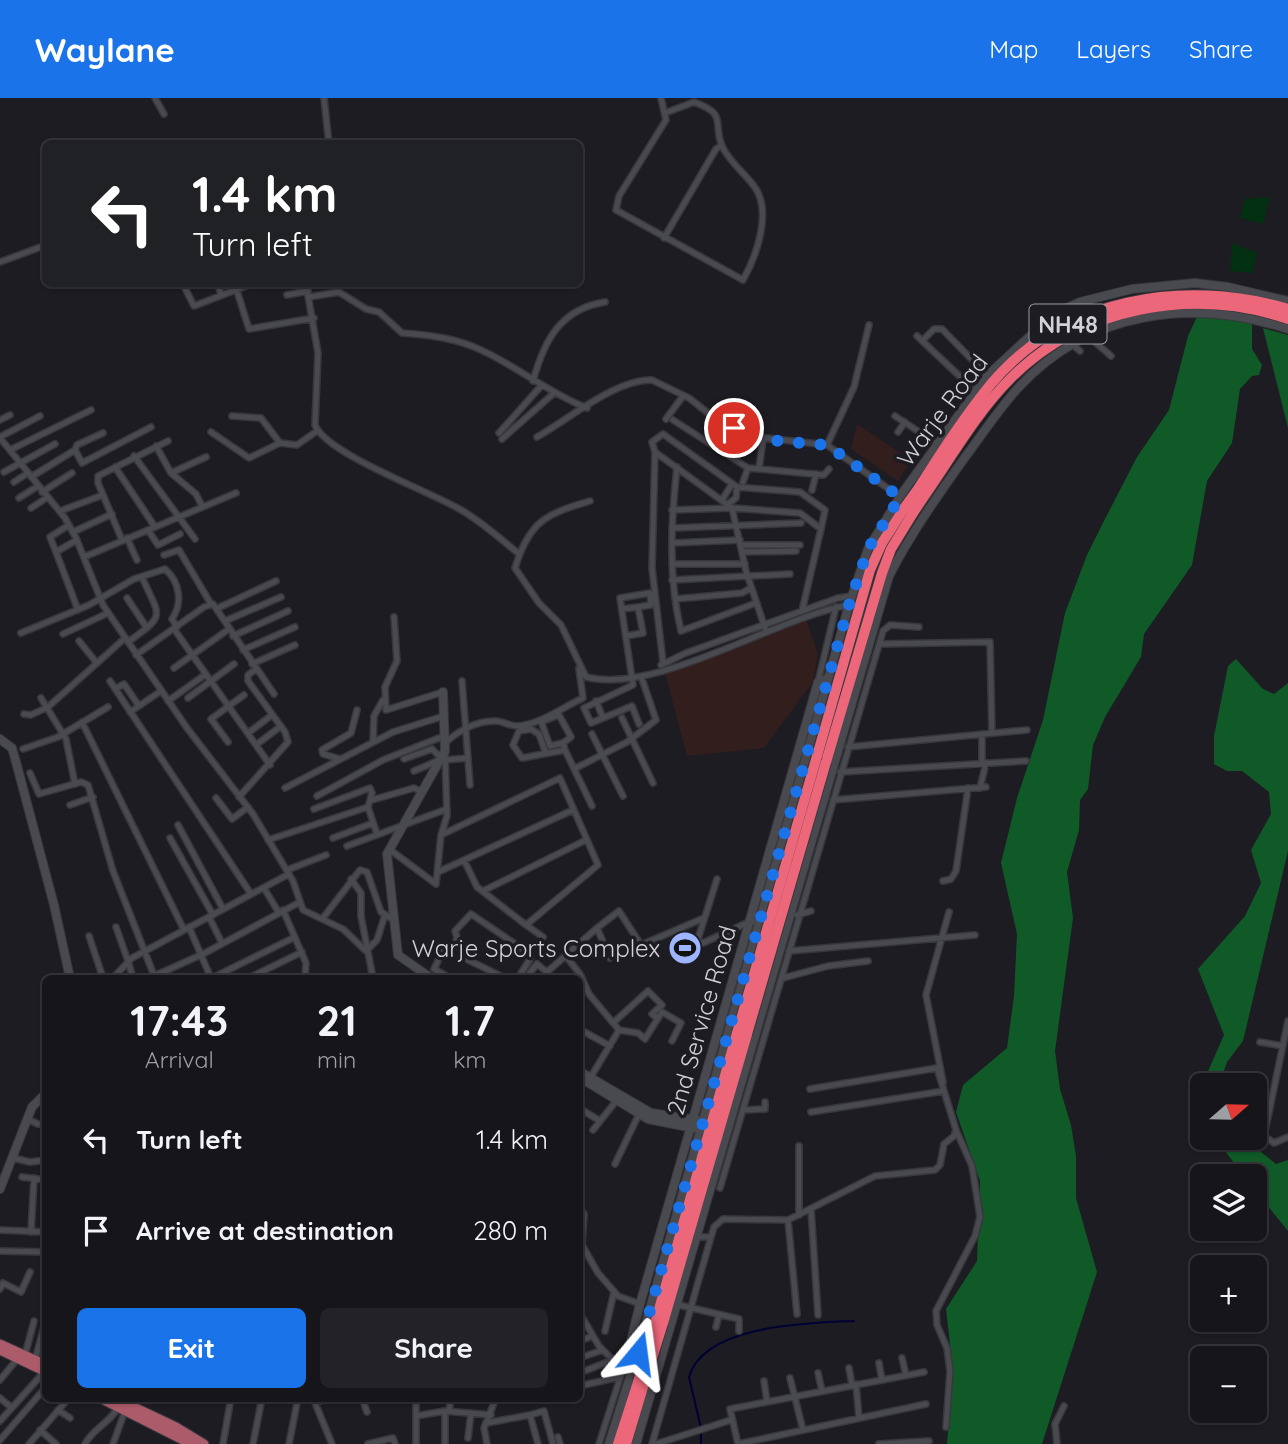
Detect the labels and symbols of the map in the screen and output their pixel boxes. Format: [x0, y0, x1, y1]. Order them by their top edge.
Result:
road number: NH48 [1030, 304, 1106, 344]
street label: Warje Road [890, 348, 994, 472]
pin [704, 398, 764, 458]
street label: 2nd Service Road [660, 922, 742, 1118]
sports icon: Warje Sports Complex [666, 929, 704, 967]
place label: Warje Sports Complex [412, 933, 660, 963]
north arrow [1190, 1073, 1267, 1150]
position arrow [601, 1316, 675, 1390]

